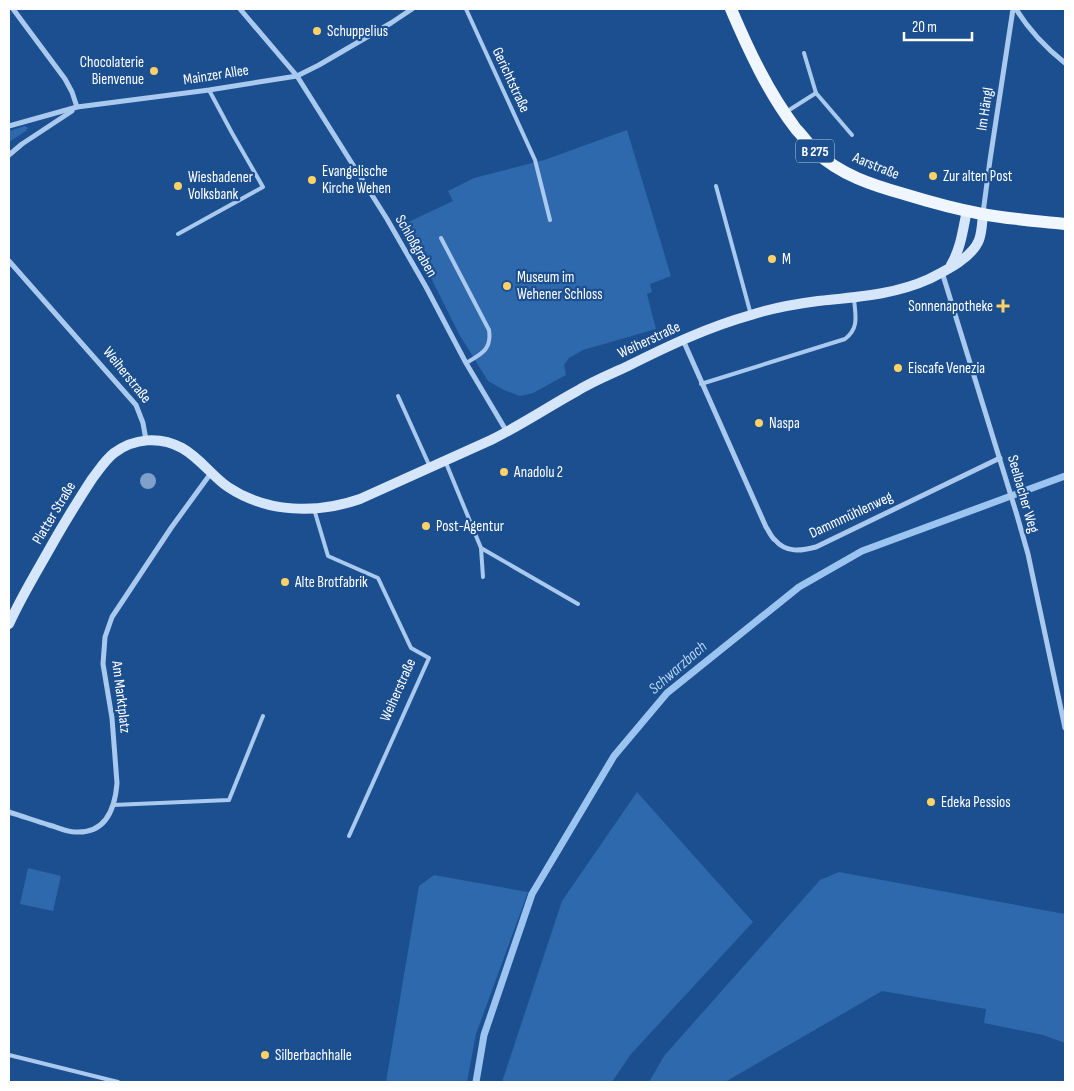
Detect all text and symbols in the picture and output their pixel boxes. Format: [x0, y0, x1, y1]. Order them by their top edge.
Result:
scale bar [904, 10, 972, 42]
text: 20 m [912, 18, 937, 37]
place label: Schuppelius [327, 22, 388, 41]
marker: Schuppelius [311, 25, 323, 37]
street label: Gerichtstraße [488, 44, 534, 116]
place label: Chocolaterie Bienvenue [80, 53, 144, 89]
street label: Mainzer Allee [182, 60, 250, 90]
marker: Chocolaterie Bienvenue [148, 65, 160, 77]
street label: Im Hängl [972, 86, 998, 132]
road number: B 275 [796, 140, 834, 162]
street label: Aarstraße [849, 148, 902, 184]
place label: Evangelische Kirche Wehen [322, 162, 391, 198]
place label: Zur alten Post [943, 167, 1013, 186]
place label: Wiesbadener Volksbank [188, 168, 254, 204]
marker: Zur alten Post [927, 170, 939, 182]
marker: Evangelische Kirche Wehen [306, 174, 318, 186]
marker: Wiesbadener Volksbank [172, 180, 184, 192]
street label: Schloßgraben [391, 212, 441, 280]
place label: M [782, 250, 791, 269]
marker: M [766, 253, 778, 265]
place label: Museum im Wehener Schloss [517, 268, 603, 304]
marker: Museum im Wehener Schloss [501, 280, 513, 292]
place label: Sonnenapotheke [908, 297, 993, 316]
marker: Sonnenapotheke [997, 300, 1009, 312]
street label: Weiherstraße [615, 317, 683, 363]
street label: Weiherstraße [99, 343, 155, 407]
place label: Eiscafe Venezia [908, 359, 985, 378]
marker: Eiscafe Venezia [892, 362, 904, 374]
place label: Naspa [769, 414, 800, 433]
marker: Naspa [753, 417, 765, 429]
street label: Seelbacher Weg [1003, 453, 1043, 535]
place label: Anadolu 2 [513, 463, 563, 482]
marker: Anadolu 2 [498, 466, 510, 478]
street label: Platter Straße [28, 478, 80, 548]
street label: Dammmühlenweg [806, 487, 896, 543]
place label: Post-Agentur [436, 517, 505, 536]
marker: Post-Agentur [420, 520, 432, 532]
place label: Alte Brotfabrik [294, 573, 368, 592]
marker: Alte Brotfabrik [279, 576, 291, 588]
water label: Schwarzbach [645, 637, 711, 698]
street label: Weiherstraße [376, 656, 420, 724]
street label: Am Marktplatz [107, 659, 135, 735]
place label: Edeka Pessios [941, 793, 1011, 812]
marker: Edeka Pessios [925, 796, 937, 808]
place label: Silberbachhalle [275, 1046, 352, 1065]
marker: Silberbachhalle [259, 1049, 271, 1061]

